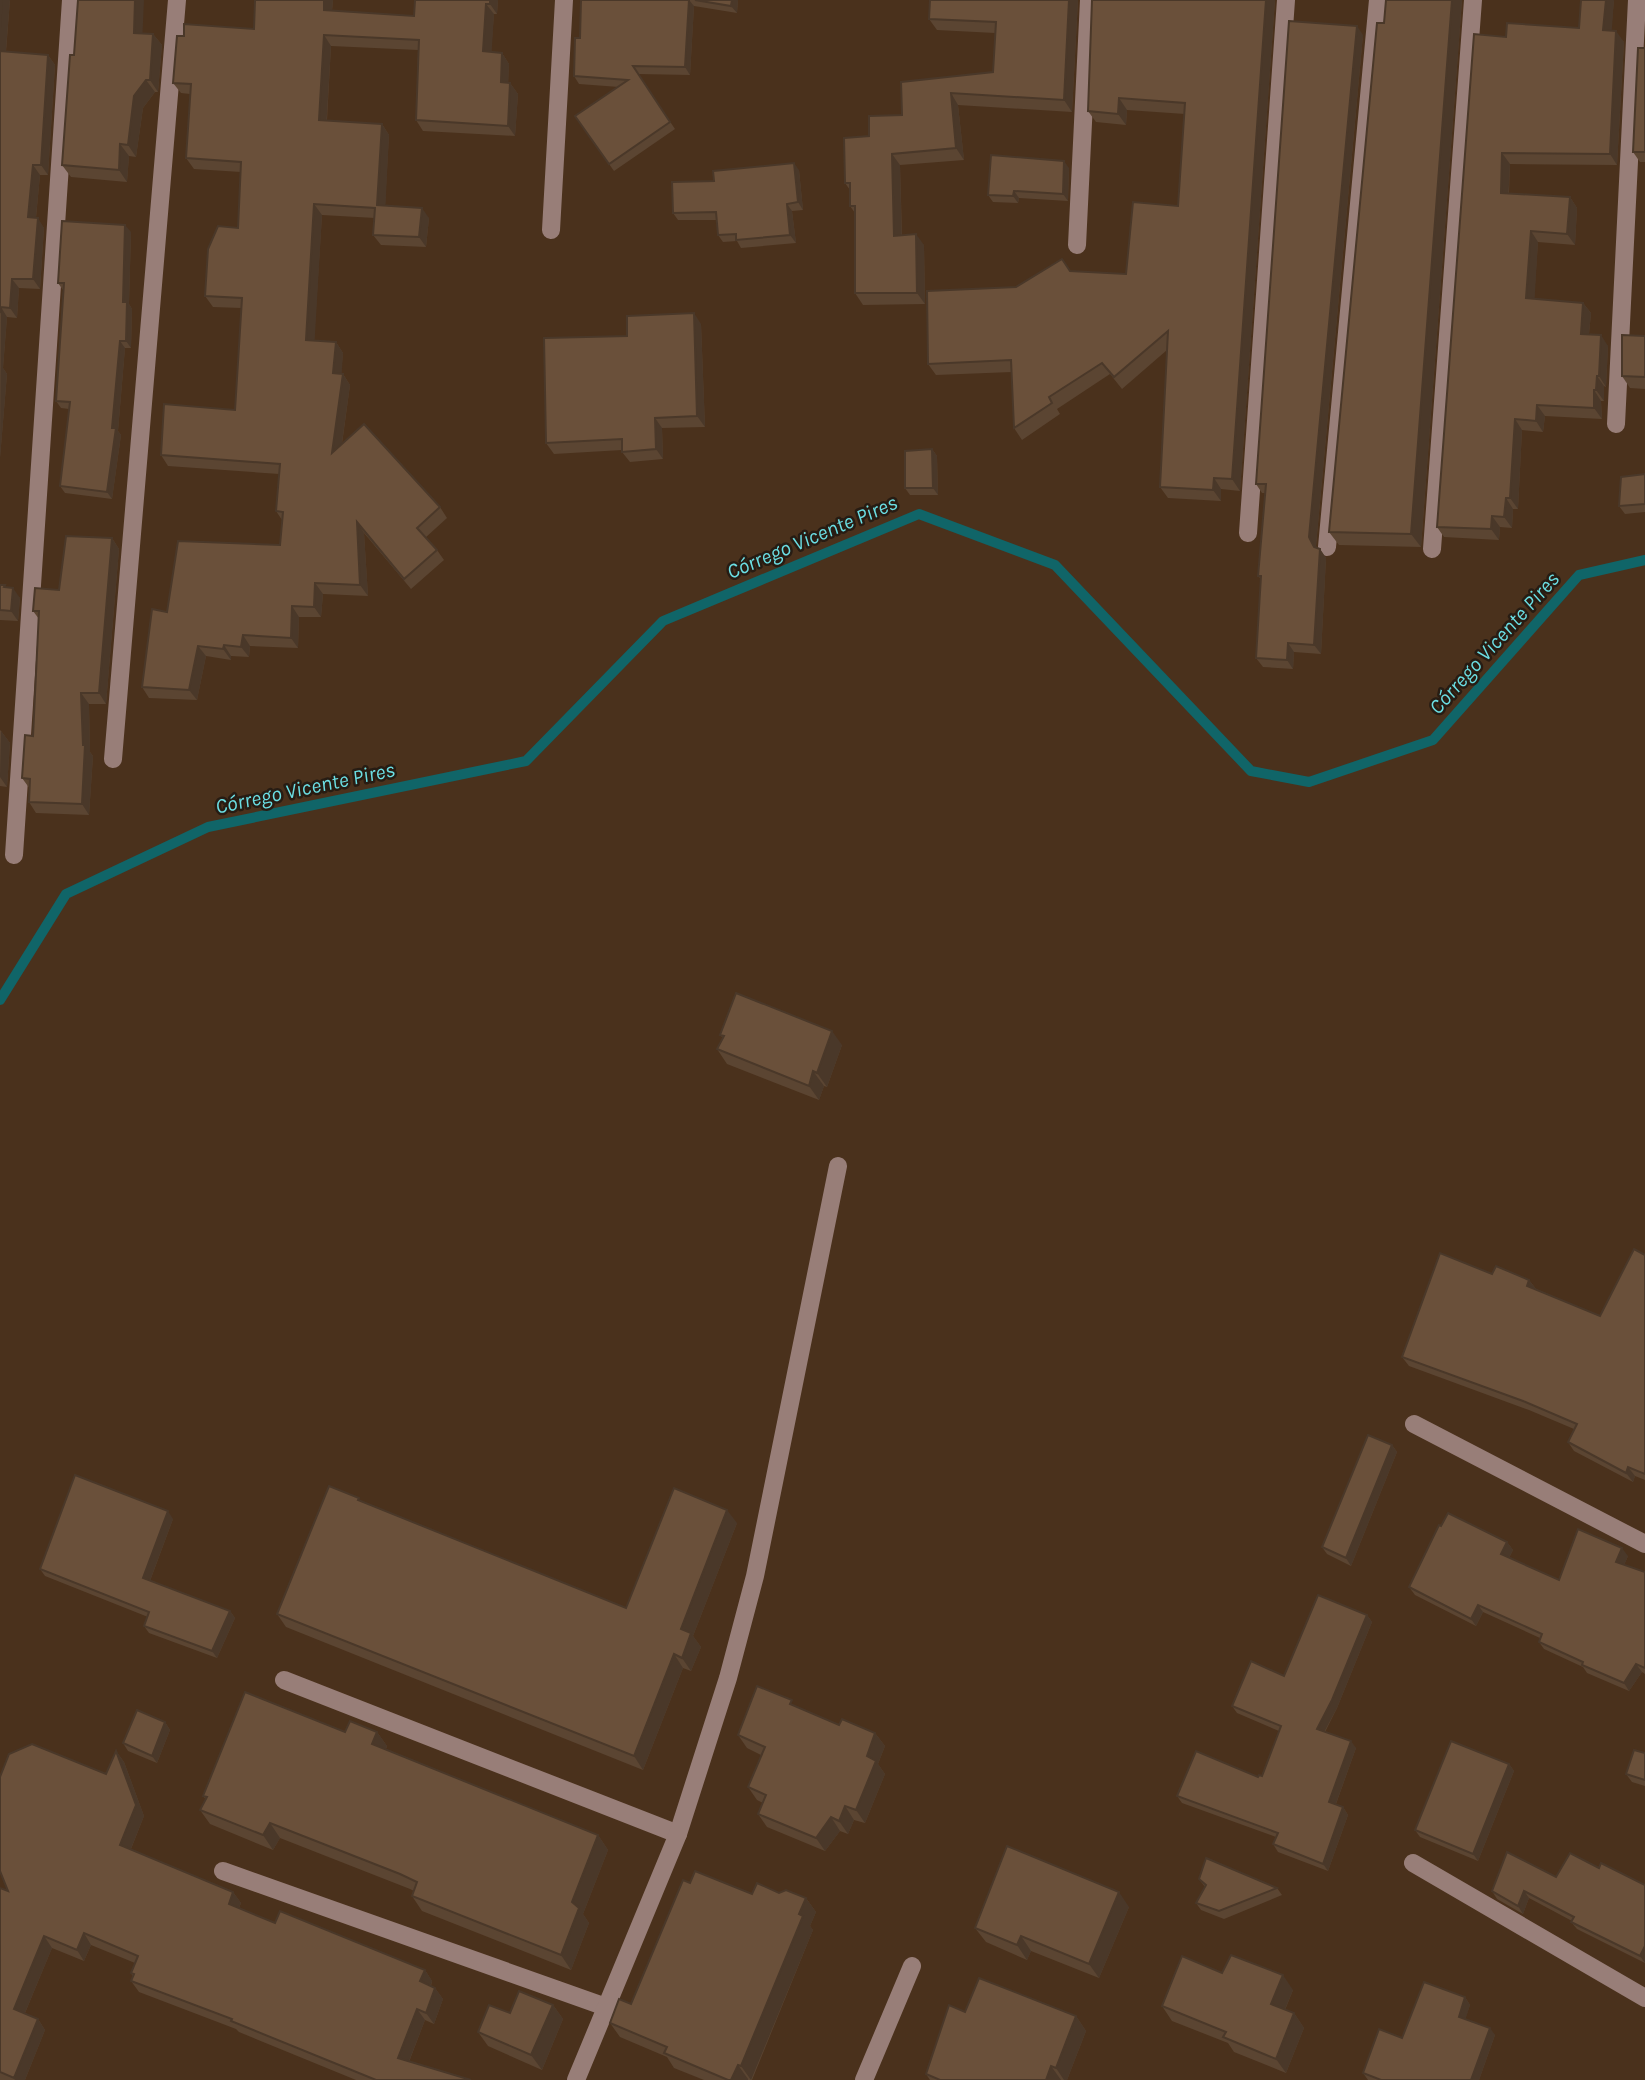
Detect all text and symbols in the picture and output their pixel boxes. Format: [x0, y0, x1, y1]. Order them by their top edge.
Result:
water label: Córrego Vicente Pires [723, 490, 901, 584]
water label: Córrego Vicente Pires [1424, 567, 1564, 719]
water label: Córrego Vicente Pires [213, 757, 397, 819]

